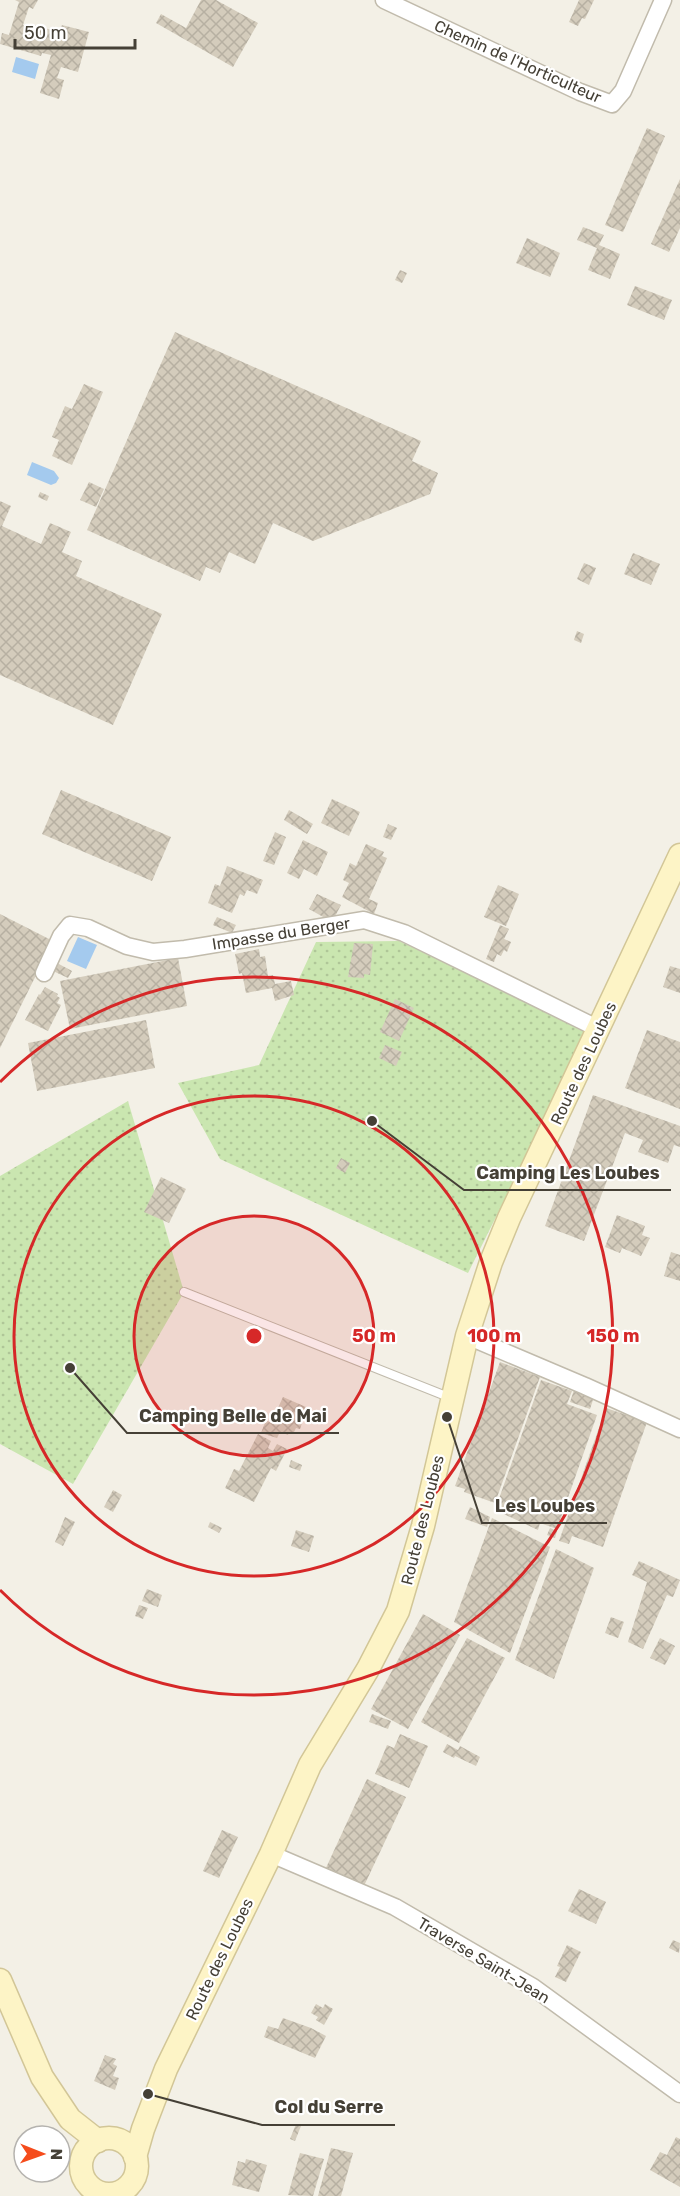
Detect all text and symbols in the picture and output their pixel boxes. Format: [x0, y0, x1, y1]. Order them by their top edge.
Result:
scale bar [15, 12, 135, 50]
street label: Chemin de l'Horticulteur [431, 16, 604, 107]
text: 50 m [24, 22, 67, 44]
street label: Impasse du Berger [211, 913, 351, 954]
street label: Route des Loubes [547, 999, 620, 1128]
callout: Camping Les Loubes [464, 1154, 671, 1190]
text: Camping Les Loubes [476, 1162, 660, 1184]
text: 50 m [352, 1325, 396, 1347]
text: 100 m [467, 1325, 521, 1347]
text: 150 m [586, 1325, 640, 1347]
centre of rings [244, 1326, 264, 1346]
callout: Camping Belle de Mai [127, 1397, 339, 1433]
text: Camping Belle de Mai [139, 1405, 327, 1427]
street label: Route des Loubes [397, 1453, 448, 1587]
callout: Les Loubes [482, 1487, 607, 1523]
text: Les Loubes [495, 1495, 595, 1517]
street label: Route des Loubes [182, 1895, 257, 2023]
street label: Traverse Saint-Jean [414, 1913, 553, 2007]
callout: Col du Serre [262, 2089, 395, 2125]
text: Col du Serre [275, 2096, 384, 2118]
north arrow [12, 2124, 72, 2184]
text: N [47, 2148, 66, 2160]

